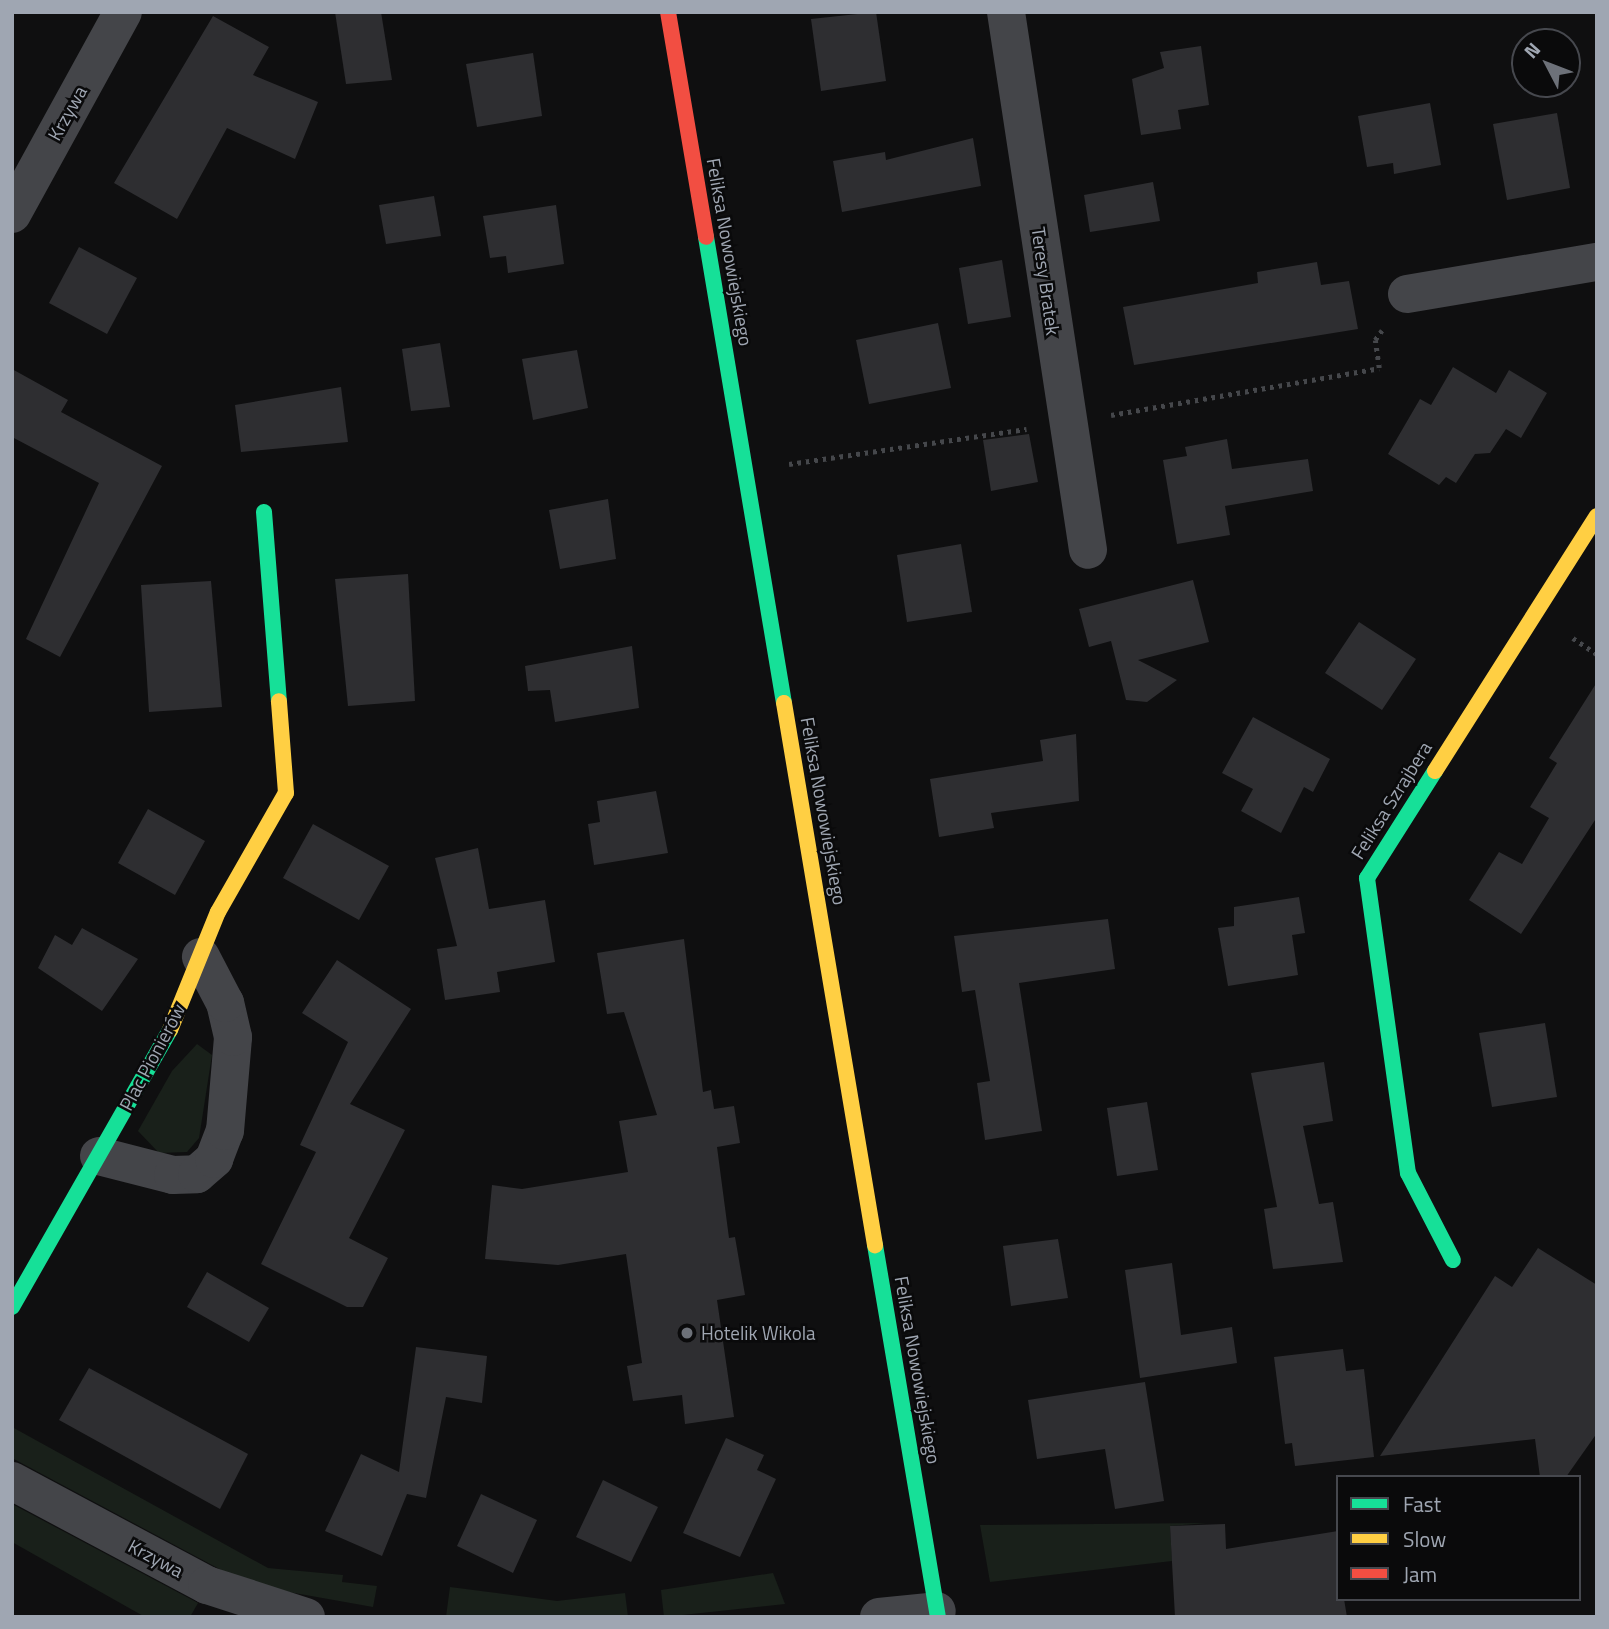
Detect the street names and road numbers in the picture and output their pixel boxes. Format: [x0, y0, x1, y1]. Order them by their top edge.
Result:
street label: Krzywa [43, 82, 91, 144]
street label: Feliksa Nowowiejskiego [702, 156, 758, 348]
street label: Teresy Bratek [1027, 225, 1065, 337]
street label: Feliksa Nowowiejskiego [796, 715, 852, 907]
street label: Feliksa Szrajbera [1346, 737, 1436, 863]
street label: Plac Pionierów [114, 1000, 190, 1114]
street label: Feliksa Nowowiejskiego [890, 1274, 946, 1466]
street label: Krzywa [125, 1534, 187, 1582]

